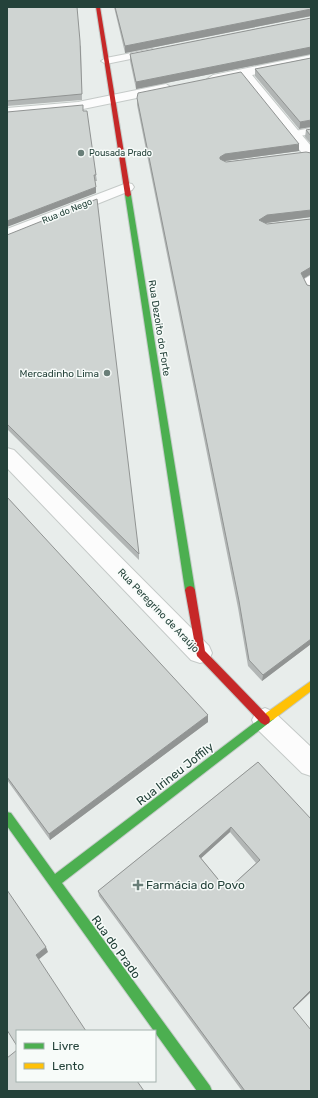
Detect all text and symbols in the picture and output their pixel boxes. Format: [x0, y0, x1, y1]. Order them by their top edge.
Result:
marker: Pousada Prado [76, 148, 86, 158]
place label: Pousada Prado [89, 148, 152, 158]
street label: Rua do Nego [41, 196, 93, 226]
street label: Rua Dezoito do Forte [145, 279, 173, 378]
place label: Mercadinho Lima [20, 368, 99, 380]
marker: Mercadinho Lima [102, 368, 112, 378]
street label: Rua Peregrino de Araújo [115, 566, 202, 655]
street label: Rua Irineu Joffily [134, 739, 217, 808]
place label: Farmácia do Povo [146, 878, 245, 892]
marker: Farmácia do Povo [133, 880, 143, 890]
street label: Rua do Prado [88, 913, 144, 981]
legend [16, 1030, 156, 1082]
text: Livre [52, 1039, 80, 1053]
text: Lento [52, 1059, 84, 1073]

